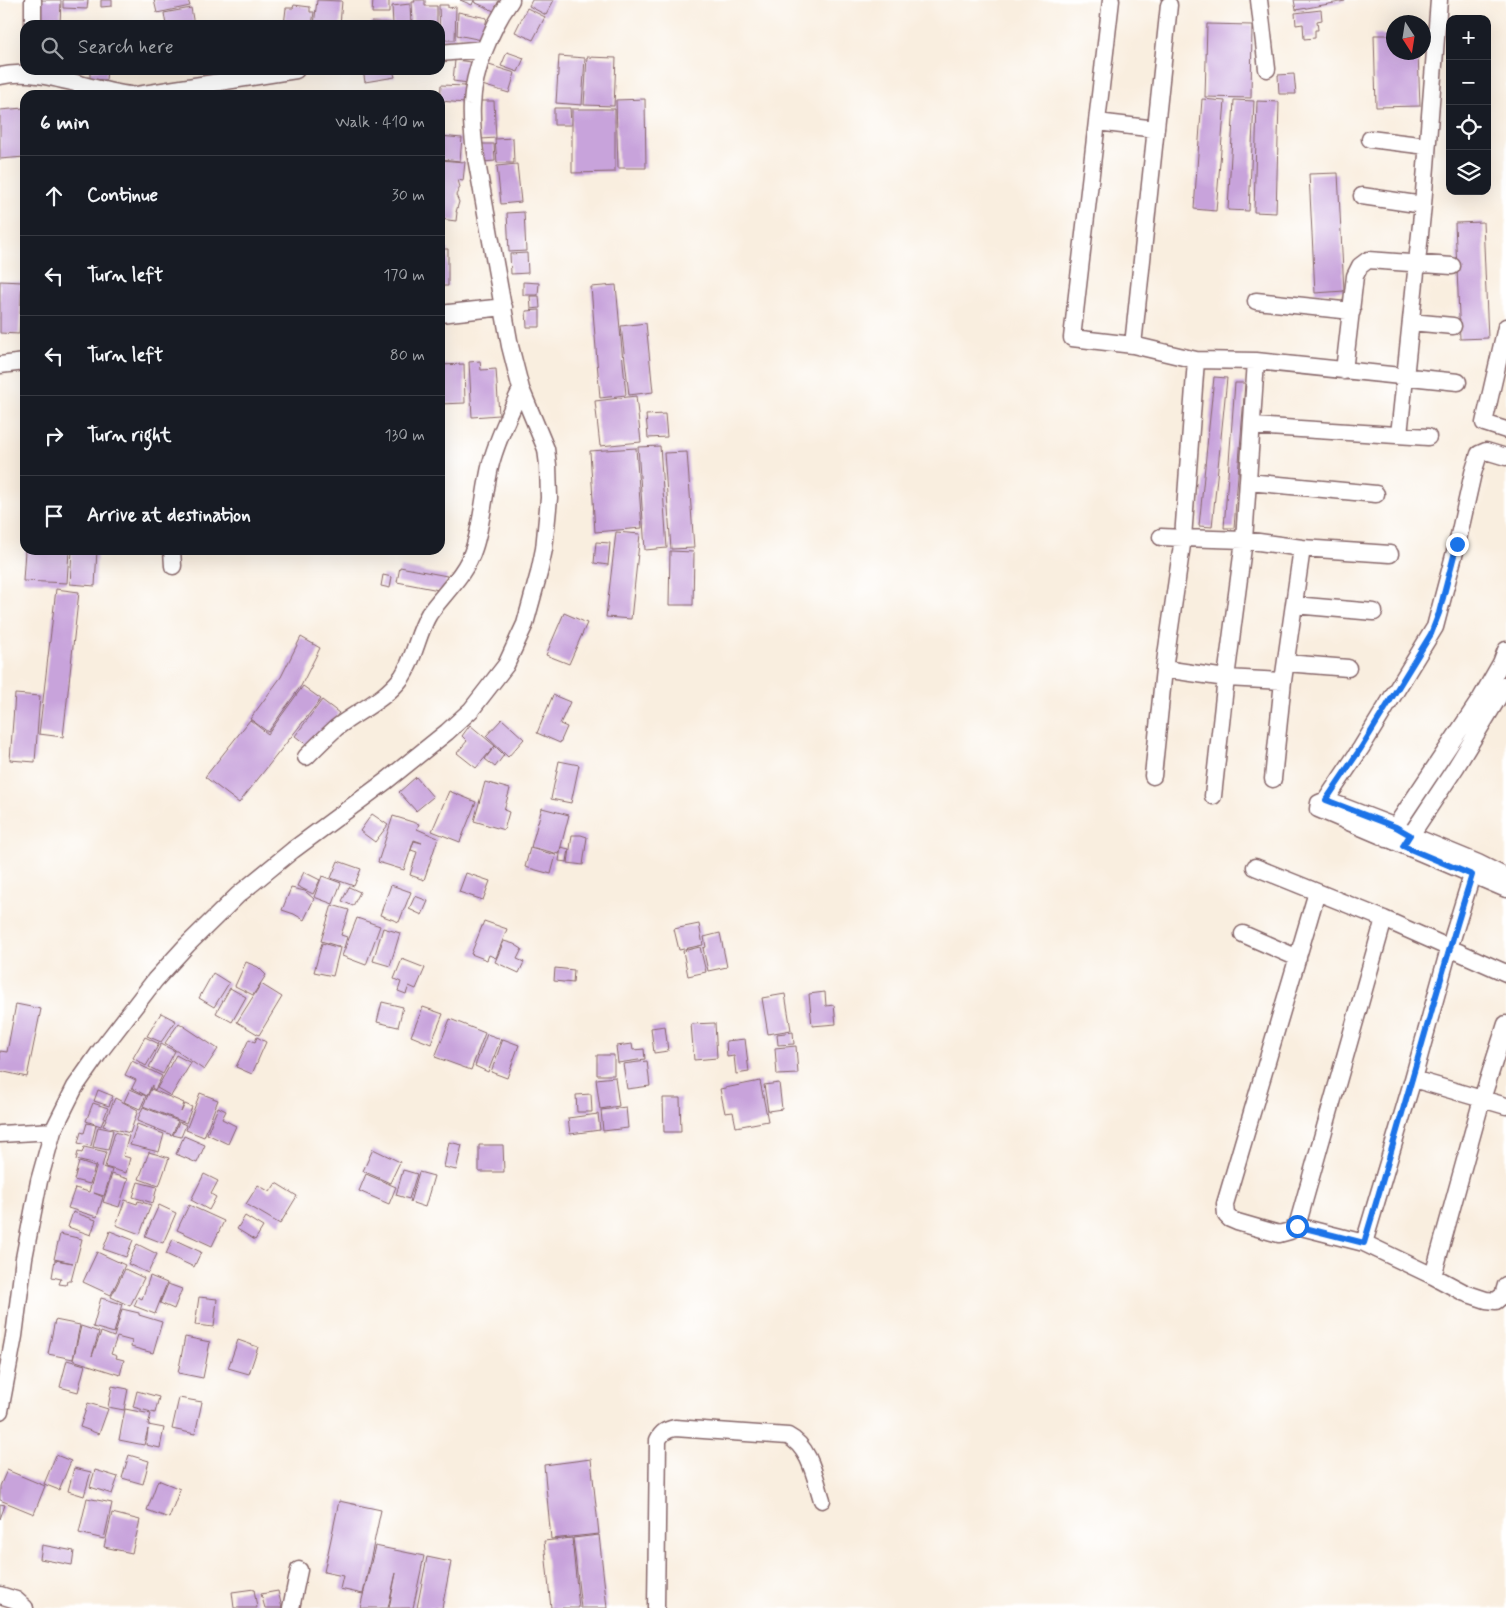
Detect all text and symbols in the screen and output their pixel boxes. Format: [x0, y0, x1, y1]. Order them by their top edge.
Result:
north arrow [1386, 15, 1431, 60]
map controls [1446, 15, 1491, 195]
button: + [1446, 15, 1491, 60]
search box [20, 20, 445, 75]
icon: search [38, 34, 66, 62]
text: Search here [78, 35, 174, 60]
button: − [1446, 60, 1491, 105]
button: locate [1446, 105, 1491, 150]
text: 6 min [40, 109, 90, 137]
text: Walk · 410 m [335, 112, 425, 133]
button: layers [1446, 150, 1491, 195]
icon: ahead [40, 182, 68, 210]
text: Continue [87, 183, 158, 208]
text: 30 m [392, 185, 425, 206]
icon: left [40, 262, 68, 290]
text: Turn left [87, 263, 163, 288]
text: 170 m [383, 265, 425, 286]
icon: left [40, 342, 68, 370]
text: Turn left [87, 343, 163, 368]
text: 80 m [390, 345, 425, 366]
icon: right [40, 422, 68, 450]
text: Turn right [87, 423, 171, 448]
text: 130 m [384, 425, 425, 446]
icon: arrive [40, 502, 68, 530]
text: Arrive at destination [87, 503, 251, 528]
route end [1446, 533, 1469, 556]
route start [1286, 1215, 1309, 1238]

